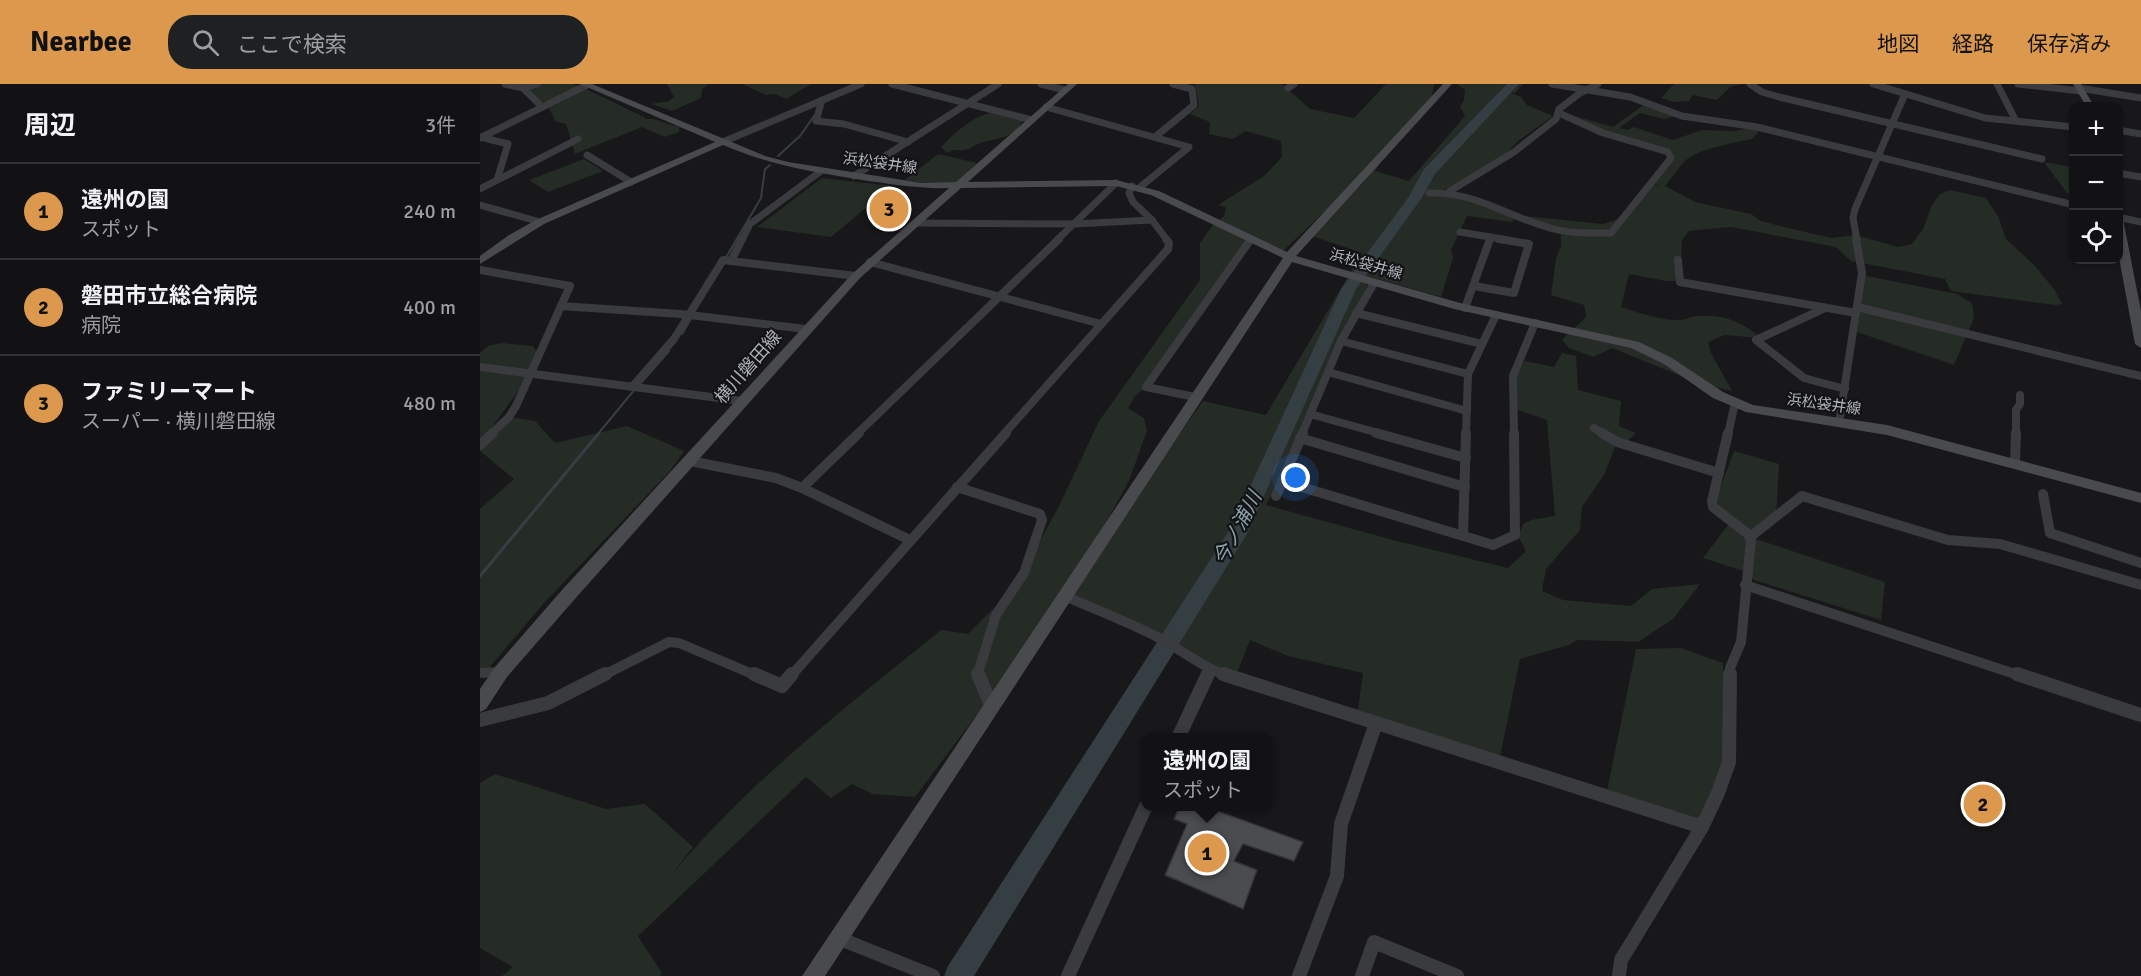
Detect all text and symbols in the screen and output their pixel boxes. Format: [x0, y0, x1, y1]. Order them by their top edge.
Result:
search box [168, 15, 588, 69]
text: Nearbee [30, 25, 132, 59]
icon: search [189, 26, 222, 59]
text: ここで検索 [237, 31, 347, 58]
text: 地図 [1877, 31, 1919, 57]
text: 経路 [1952, 31, 1994, 57]
text: 保存済み [2027, 31, 2111, 57]
map controls [2069, 102, 2123, 264]
button: + [2069, 102, 2123, 156]
text: 周辺 [24, 110, 76, 142]
text: 3件 [425, 113, 456, 138]
street label: 浜松袋井線 [842, 149, 918, 177]
button: − [2069, 156, 2123, 210]
text: 遠州の園 [81, 186, 169, 213]
pin: 3 [870, 186, 908, 232]
text: 1 [38, 199, 49, 224]
text: 240 m [403, 199, 456, 224]
button: locate [2069, 210, 2123, 264]
text: スポット [81, 217, 161, 242]
street label: 浜松袋井線 [1327, 245, 1405, 283]
text: 磐田市立総合病院 [81, 282, 257, 309]
text: 2 [38, 295, 49, 320]
text: 400 m [403, 295, 456, 320]
text: 病院 [81, 313, 121, 338]
street label: 横川磐田線 [710, 326, 786, 408]
text: ファミリーマート [81, 378, 257, 405]
street label: 浜松袋井線 [1786, 390, 1862, 418]
text: 3 [38, 391, 49, 416]
text: 480 m [403, 391, 456, 416]
text: スーパー · 横川磐田線 [81, 409, 276, 434]
your location [1281, 463, 1310, 492]
water label: 今ノ浦川 [1208, 485, 1268, 569]
popup [1141, 733, 1273, 811]
text: 遠州の園 [1163, 747, 1251, 774]
text: スポット [1163, 778, 1243, 803]
pin: 2 [1964, 782, 2002, 826]
pin: 1 [1188, 830, 1226, 876]

